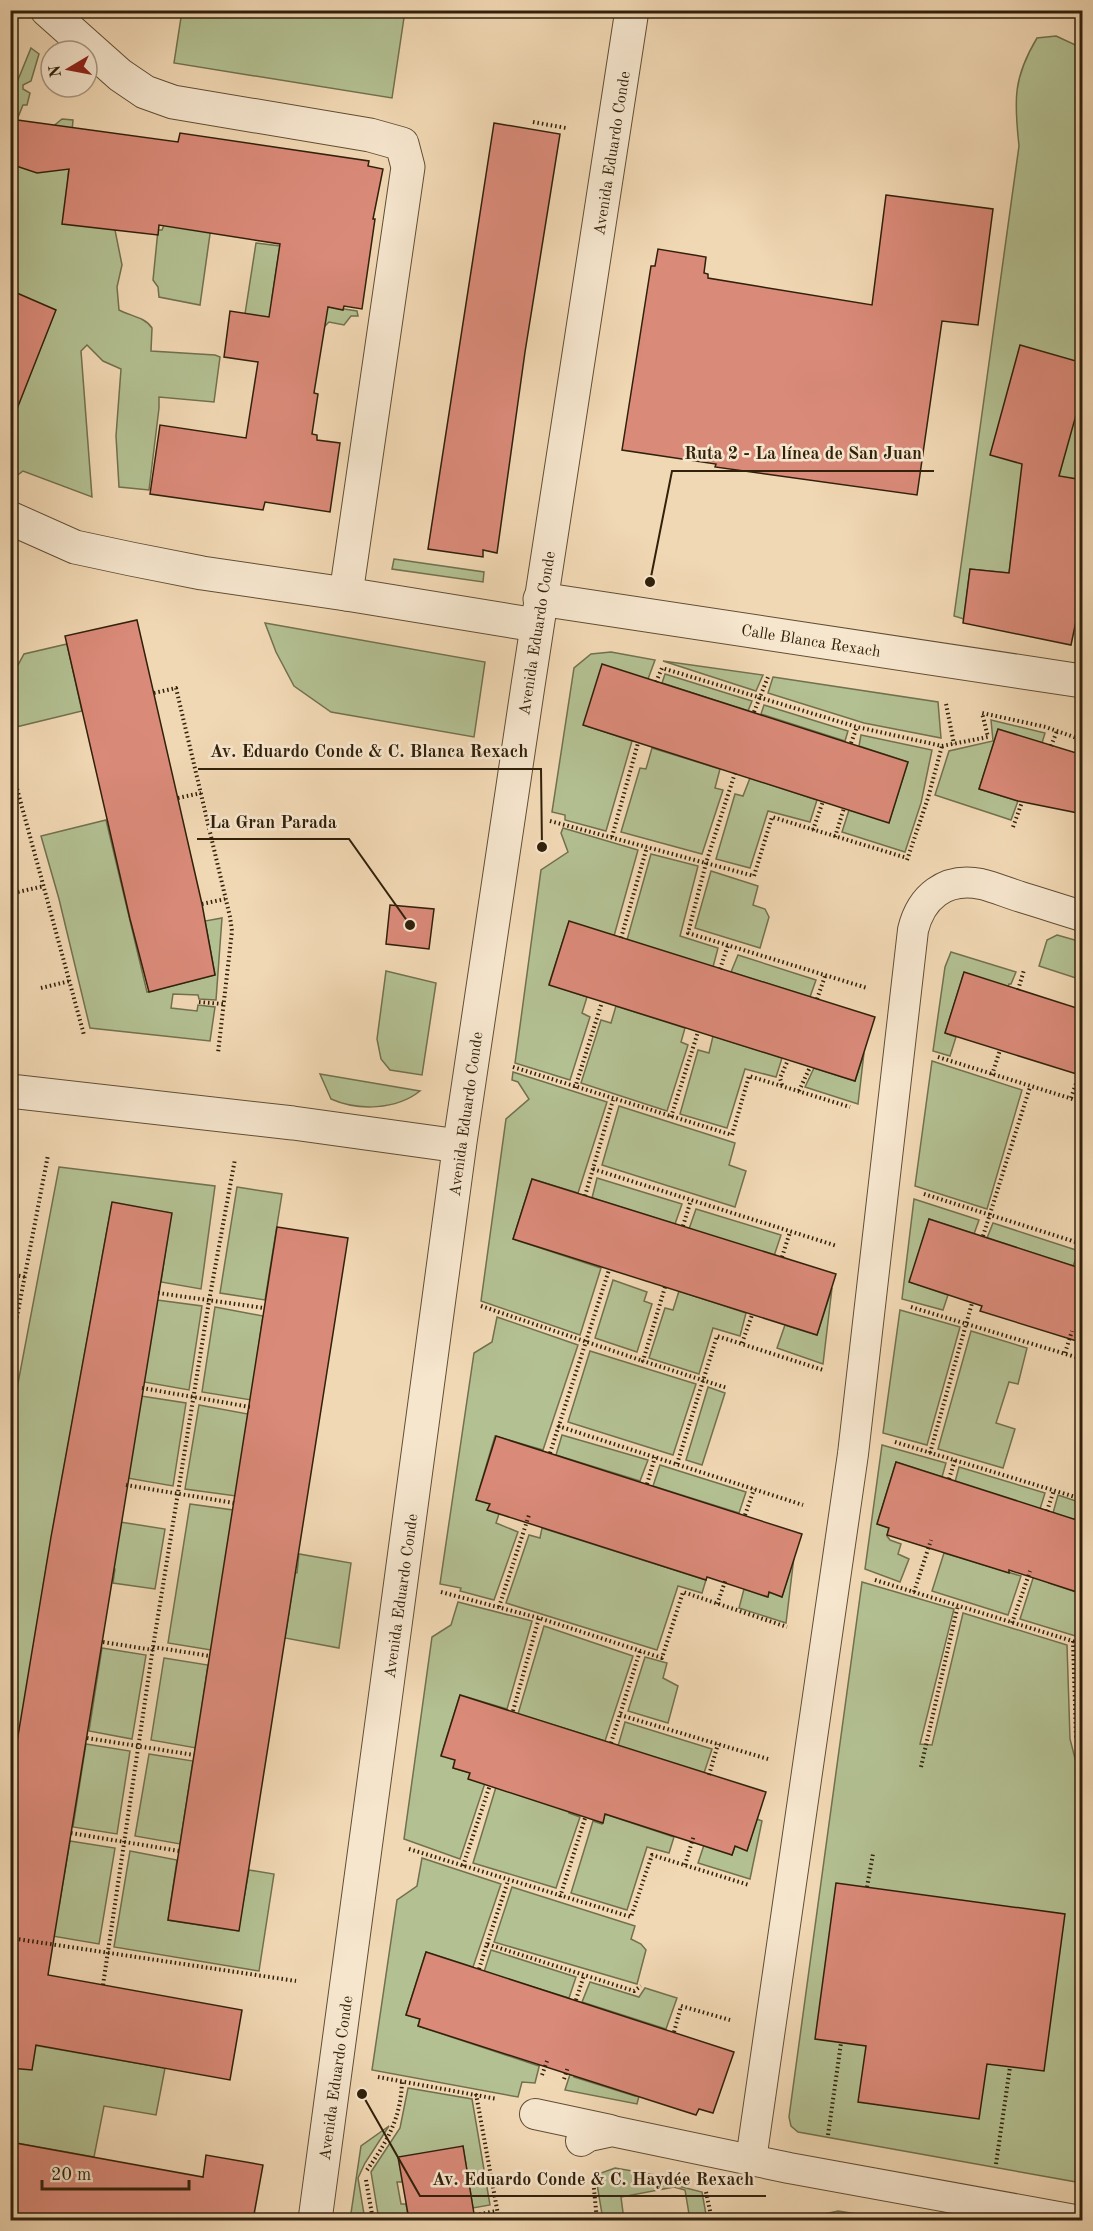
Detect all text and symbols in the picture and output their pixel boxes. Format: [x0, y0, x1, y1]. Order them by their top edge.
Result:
north arrow [39, 39, 99, 99]
text: N [47, 63, 65, 79]
street label: Avenida Eduardo Conde [592, 70, 634, 237]
callout: Ruta 2 - La línea de San Juan [672, 435, 934, 471]
text: Ruta 2 - La línea de San Juan [684, 445, 922, 463]
street label: Avenida Eduardo Conde [517, 550, 559, 717]
street label: Calle Blanca Rexach [740, 623, 882, 661]
callout: Av. Eduardo Conde & C. Blanca Rexach [198, 733, 541, 769]
text: Av. Eduardo Conde & C. Blanca Rexach [210, 743, 528, 761]
callout: La Gran Parada [197, 803, 349, 839]
text: La Gran Parada [209, 814, 337, 832]
street label: Avenida Eduardo Conde [447, 1031, 486, 1198]
street label: Avenida Eduardo Conde [382, 1513, 421, 1680]
street label: Avenida Eduardo Conde [317, 1995, 356, 2162]
scale bar [42, 2153, 189, 2191]
callout: Av. Eduardo Conde & C. Haydée Rexach [420, 2160, 766, 2196]
text: 20 m [51, 2166, 91, 2184]
text: Av. Eduardo Conde & C. Haydée Rexach [432, 2171, 754, 2189]

